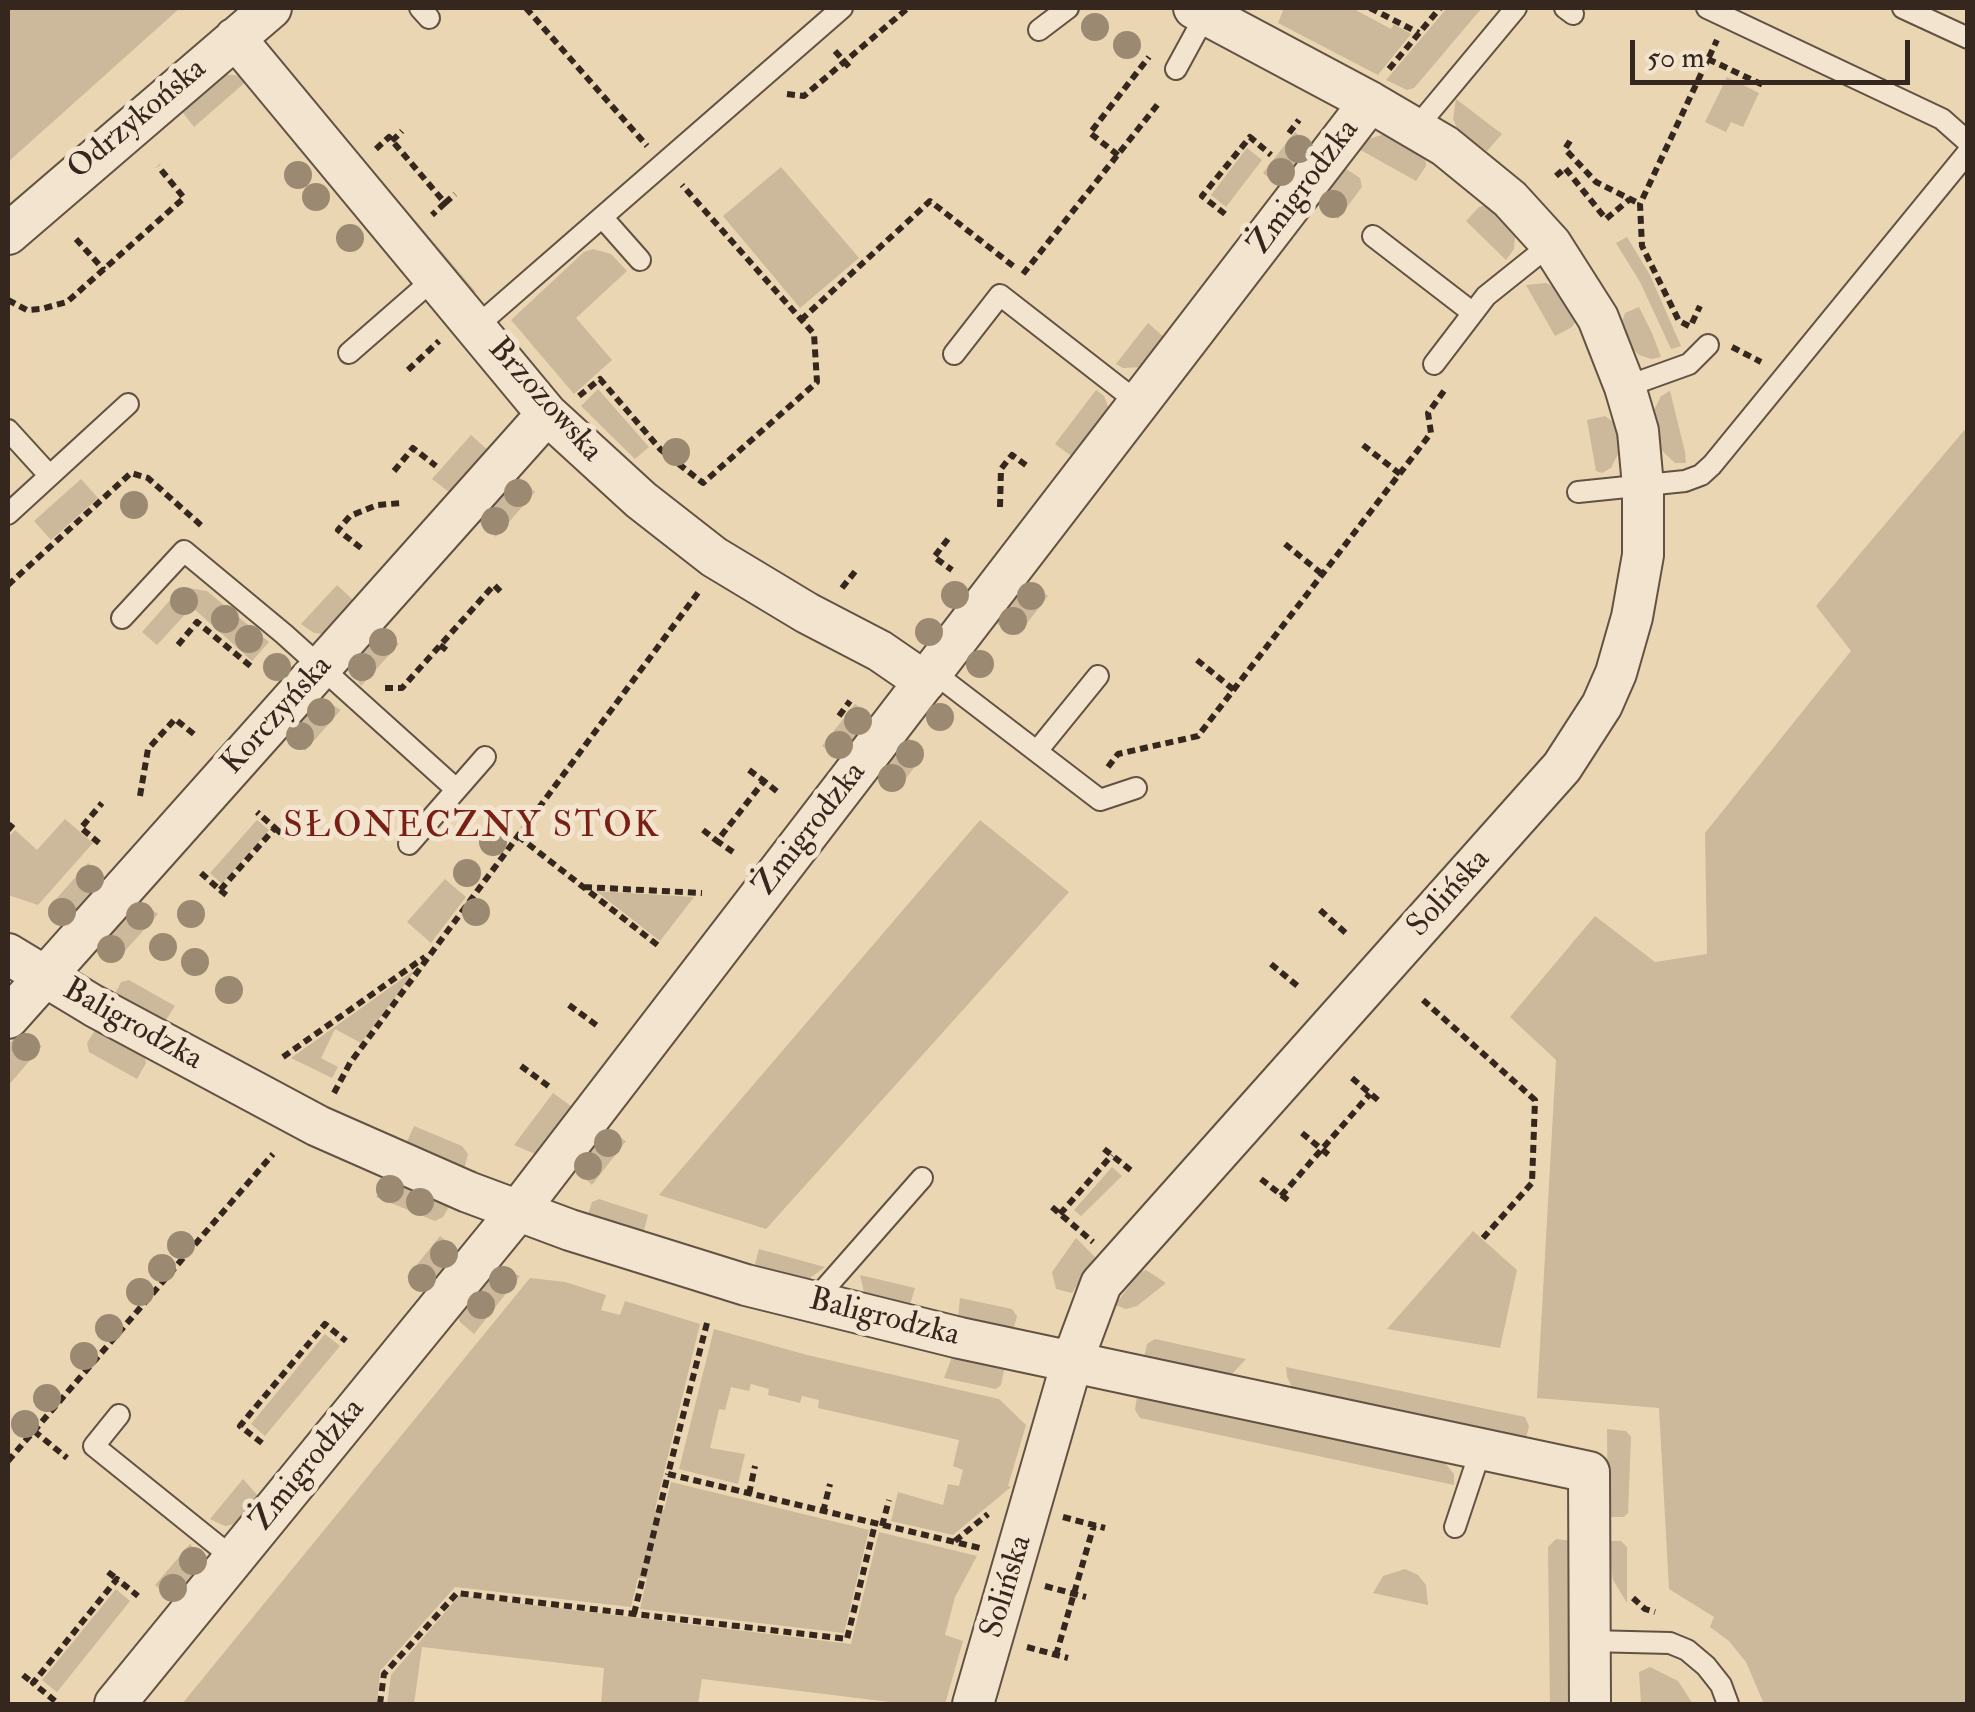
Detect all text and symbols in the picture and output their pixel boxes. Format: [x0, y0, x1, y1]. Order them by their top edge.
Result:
scale bar [1635, 20, 1915, 82]
text: 50 m [1647, 39, 1705, 76]
street label: Odrzykońska [61, 51, 215, 189]
street label: Żmigrodzka [1242, 113, 1368, 263]
street label: Brzozowska [478, 331, 610, 471]
street label: Korczyńska [215, 648, 341, 784]
street label: Żmigrodzka [747, 755, 875, 905]
district label: SŁONECZNY STOK [283, 807, 661, 849]
street label: Solińska [1400, 842, 1500, 946]
street label: Baligrodzka [56, 972, 208, 1080]
street label: Baligrodzka [805, 1282, 963, 1356]
street label: Żmigrodzka [244, 1392, 374, 1540]
street label: Solińska [974, 1531, 1042, 1643]

